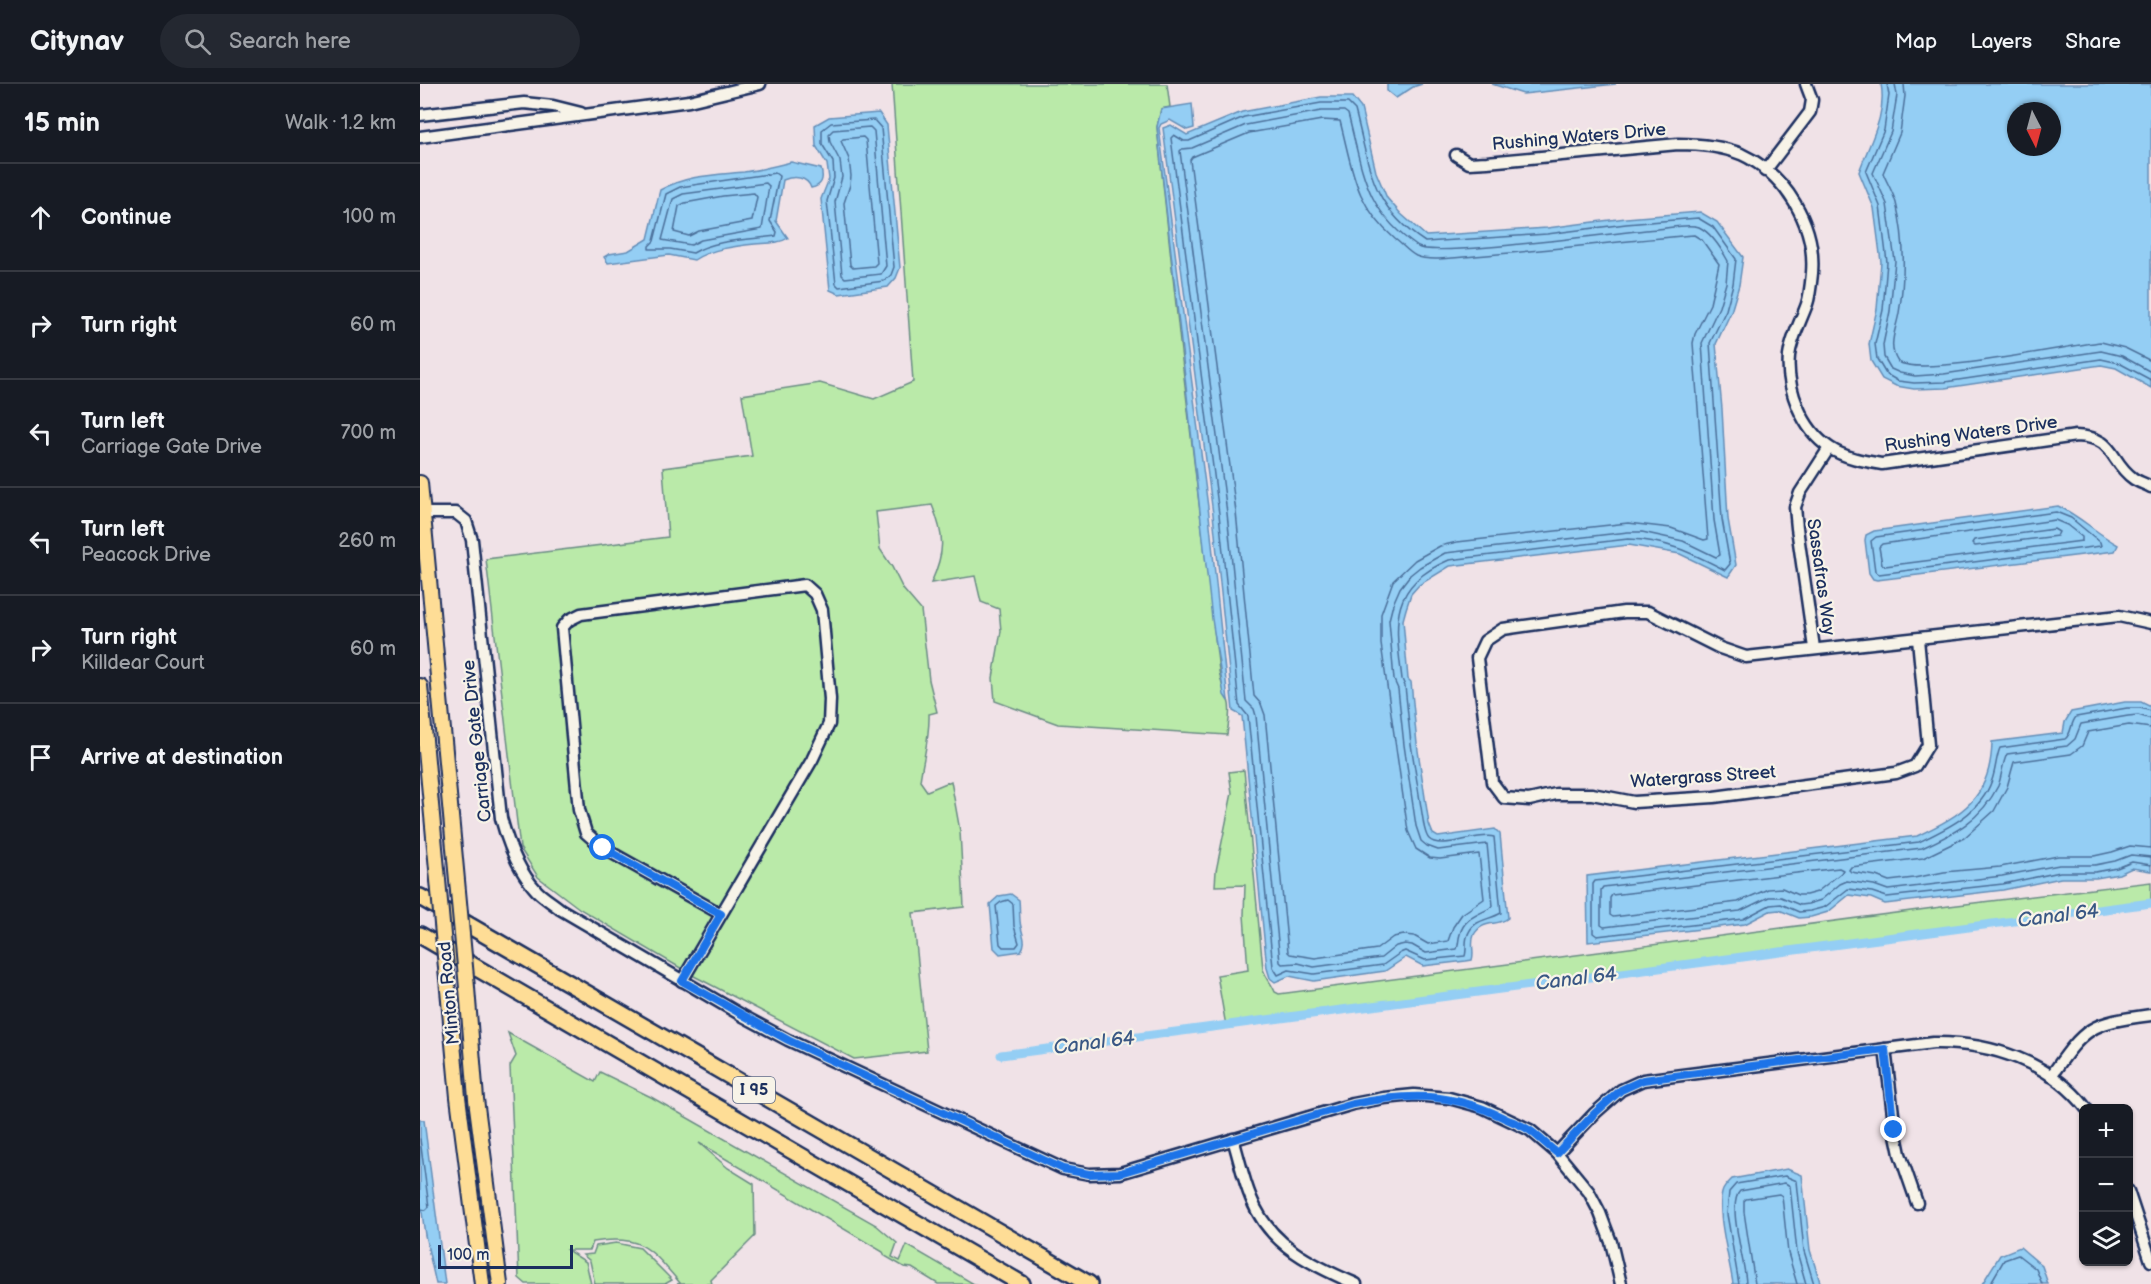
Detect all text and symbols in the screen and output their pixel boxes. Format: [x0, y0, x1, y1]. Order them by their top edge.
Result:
search box [160, 14, 580, 68]
text: Citynav [30, 25, 124, 58]
icon: search [181, 25, 214, 58]
text: Search here [229, 28, 351, 55]
text: Map [1895, 29, 1937, 54]
text: Layers [1970, 29, 2032, 54]
text: Share [2065, 29, 2121, 54]
north arrow [2007, 102, 2061, 156]
text: 15 min [24, 108, 100, 139]
text: Walk · 1.2 km [285, 111, 396, 135]
street label: Rushing Waters Drive [1491, 119, 1667, 155]
icon: ahead [24, 201, 57, 234]
text: Continue [81, 204, 171, 231]
text: 100 m [343, 205, 396, 229]
icon: right [24, 309, 57, 342]
text: Turn right [81, 312, 177, 339]
text: 60 m [350, 313, 396, 337]
text: Turn left [81, 408, 165, 435]
street label: Rushing Waters Drive [1883, 411, 2059, 457]
icon: left [24, 417, 57, 450]
text: 700 m [341, 421, 396, 445]
text: Carriage Gate Drive [81, 435, 262, 459]
text: Turn left [81, 516, 165, 543]
street label: Sassafras Way [1802, 517, 1840, 638]
icon: left [24, 525, 57, 558]
text: 260 m [338, 529, 396, 553]
text: Peacock Drive [81, 543, 211, 567]
text: Turn right [81, 624, 177, 651]
icon: right [24, 633, 57, 666]
text: 60 m [350, 637, 396, 661]
text: Killdear Court [81, 651, 205, 675]
street label: Carriage Gate Drive [458, 659, 496, 823]
icon: arrive [24, 741, 57, 774]
text: Arrive at destination [81, 744, 283, 771]
street label: Watergrass Street [1630, 761, 1777, 793]
route start [589, 834, 615, 860]
water label: Canal 64 [2016, 899, 2100, 933]
street label: Minton Road [434, 940, 464, 1046]
water label: Canal 64 [1534, 962, 1618, 996]
water label: Canal 64 [1052, 1026, 1136, 1060]
road number: I 95 [733, 1077, 775, 1103]
map controls [2079, 1104, 2133, 1266]
button: + [2079, 1104, 2133, 1158]
route end [1880, 1116, 1906, 1142]
button: − [2079, 1158, 2133, 1212]
button: layers [2079, 1212, 2133, 1266]
scale bar [438, 1242, 573, 1270]
text: 100 m [447, 1246, 490, 1265]

